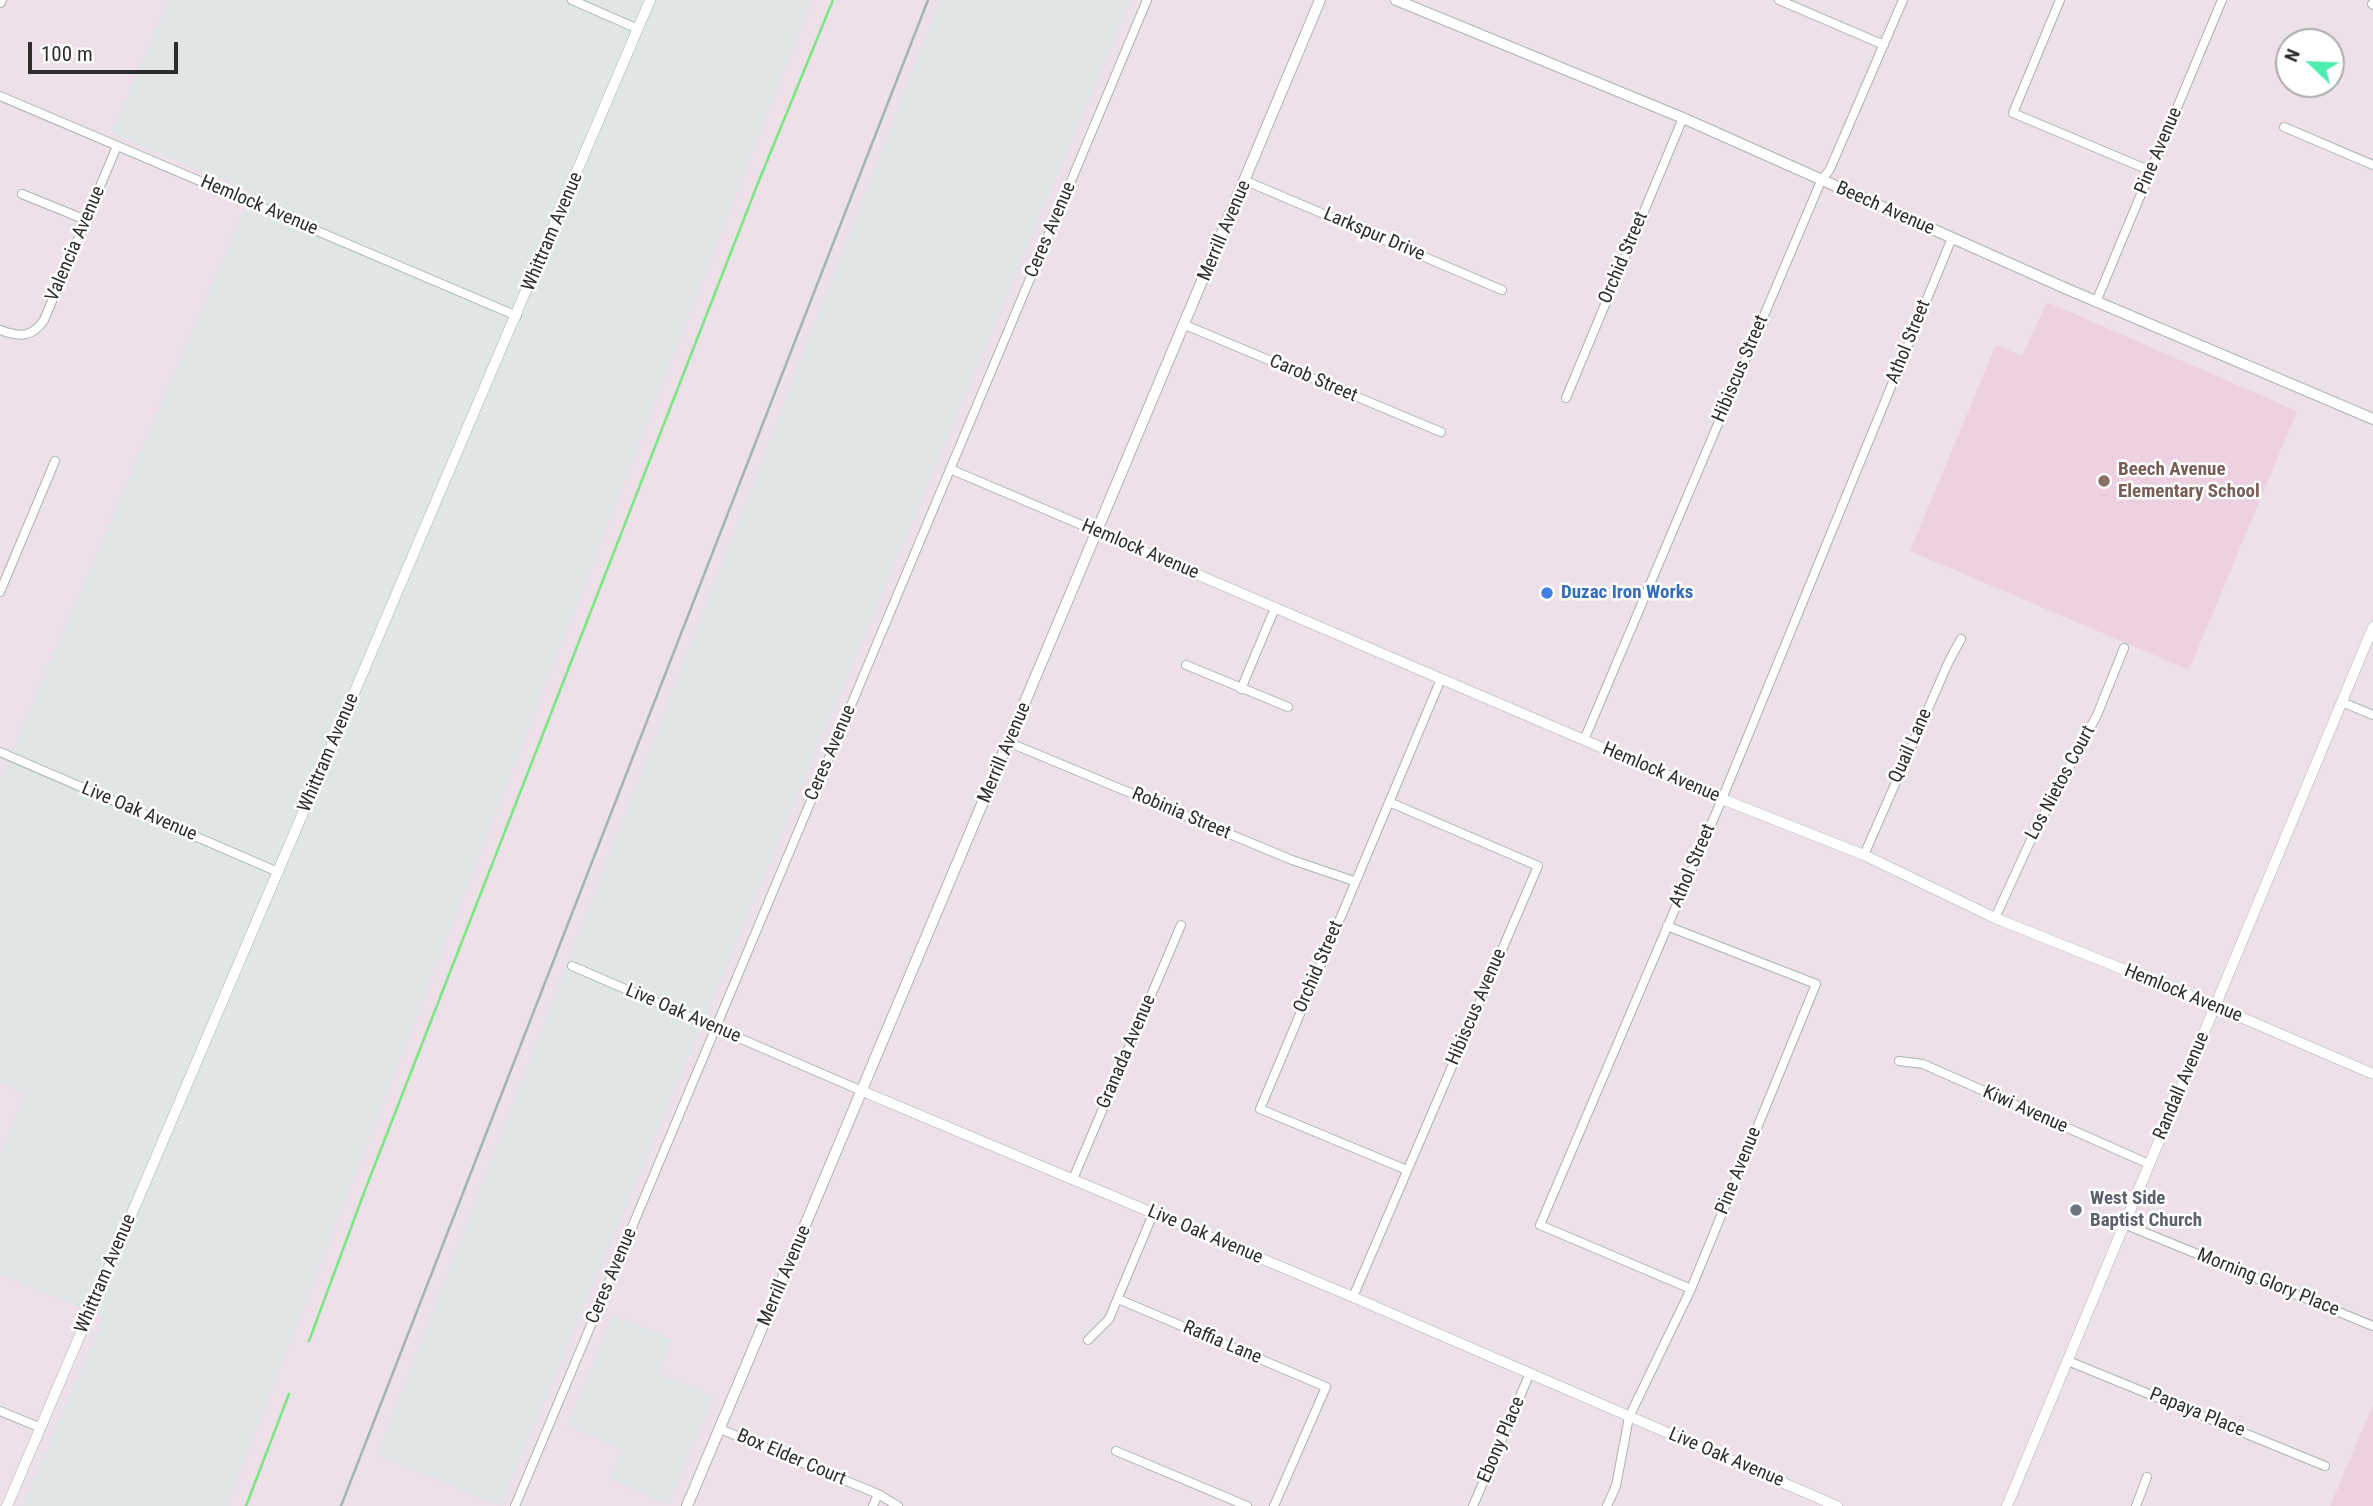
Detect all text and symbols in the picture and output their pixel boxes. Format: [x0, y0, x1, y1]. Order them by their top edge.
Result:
scale bar [32, 28, 182, 72]
north arrow [2275, 28, 2345, 98]
text: 100 m [41, 42, 93, 66]
text: N [2279, 46, 2305, 65]
street label: Pine Avenue [2131, 104, 2187, 198]
street label: Whittram Avenue [518, 169, 588, 295]
street label: Hemlock Avenue [197, 171, 321, 241]
street label: Merrill Avenue [1194, 177, 1256, 285]
street label: Beech Avenue [1832, 177, 1938, 241]
street label: Ceres Avenue [1021, 179, 1081, 281]
street label: Valencia Avenue [41, 183, 111, 305]
street label: Larkspur Drive [1320, 203, 1428, 267]
street label: Orchid Street [1594, 209, 1654, 307]
street label: Athol Street [1882, 297, 1936, 387]
street label: Hibiscus Street [1708, 312, 1774, 426]
street label: Carob Street [1266, 350, 1360, 408]
place label: Beech Avenue Elementary School [2118, 459, 2260, 503]
marker: Beech Avenue Elementary School [2096, 473, 2112, 489]
street label: Hemlock Avenue [1078, 515, 1202, 585]
place label: Duzac Iron Works [1561, 582, 1693, 604]
marker: Duzac Iron Works [1539, 585, 1555, 601]
street label: Whittram Avenue [294, 690, 364, 816]
street label: Merrill Avenue [974, 699, 1036, 807]
street label: Ceres Avenue [801, 702, 861, 804]
street label: Quail Lane [1885, 705, 1937, 787]
street label: Los Nietos Court [2021, 722, 2101, 844]
street label: Hemlock Avenue [1599, 738, 1723, 808]
street label: Live Oak Avenue [78, 778, 200, 846]
street label: Robinia Street [1128, 783, 1234, 845]
street label: Athol Street [1665, 821, 1721, 911]
street label: Orchid Street [1289, 918, 1349, 1016]
street label: Hibiscus Avenue [1442, 945, 1512, 1069]
street label: Hemlock Avenue [2121, 960, 2245, 1028]
street label: Live Oak Avenue [622, 980, 744, 1048]
street label: Granada Avenue [1093, 992, 1161, 1112]
street label: Randall Avenue [2149, 1029, 2215, 1143]
street label: Kiwi Avenue [1979, 1081, 2071, 1139]
street label: Pine Avenue [1711, 1124, 1767, 1218]
place label: West Side Baptist Church [2090, 1188, 2202, 1232]
street label: Live Oak Avenue [1144, 1201, 1266, 1269]
marker: West Side Baptist Church [2068, 1202, 2084, 1218]
street label: Whittram Avenue [71, 1211, 141, 1337]
street label: Merrill Avenue [754, 1222, 816, 1330]
street label: Ceres Avenue [582, 1225, 642, 1327]
street label: Morning Glory Place [2194, 1244, 2342, 1322]
street label: Raffia Lane [1179, 1316, 1265, 1370]
street label: Papaya Place [2146, 1384, 2248, 1442]
street label: Ebony Place [1474, 1393, 1530, 1487]
street label: Live Oak Avenue [1665, 1424, 1787, 1492]
street label: Box Elder Court [733, 1425, 849, 1491]

